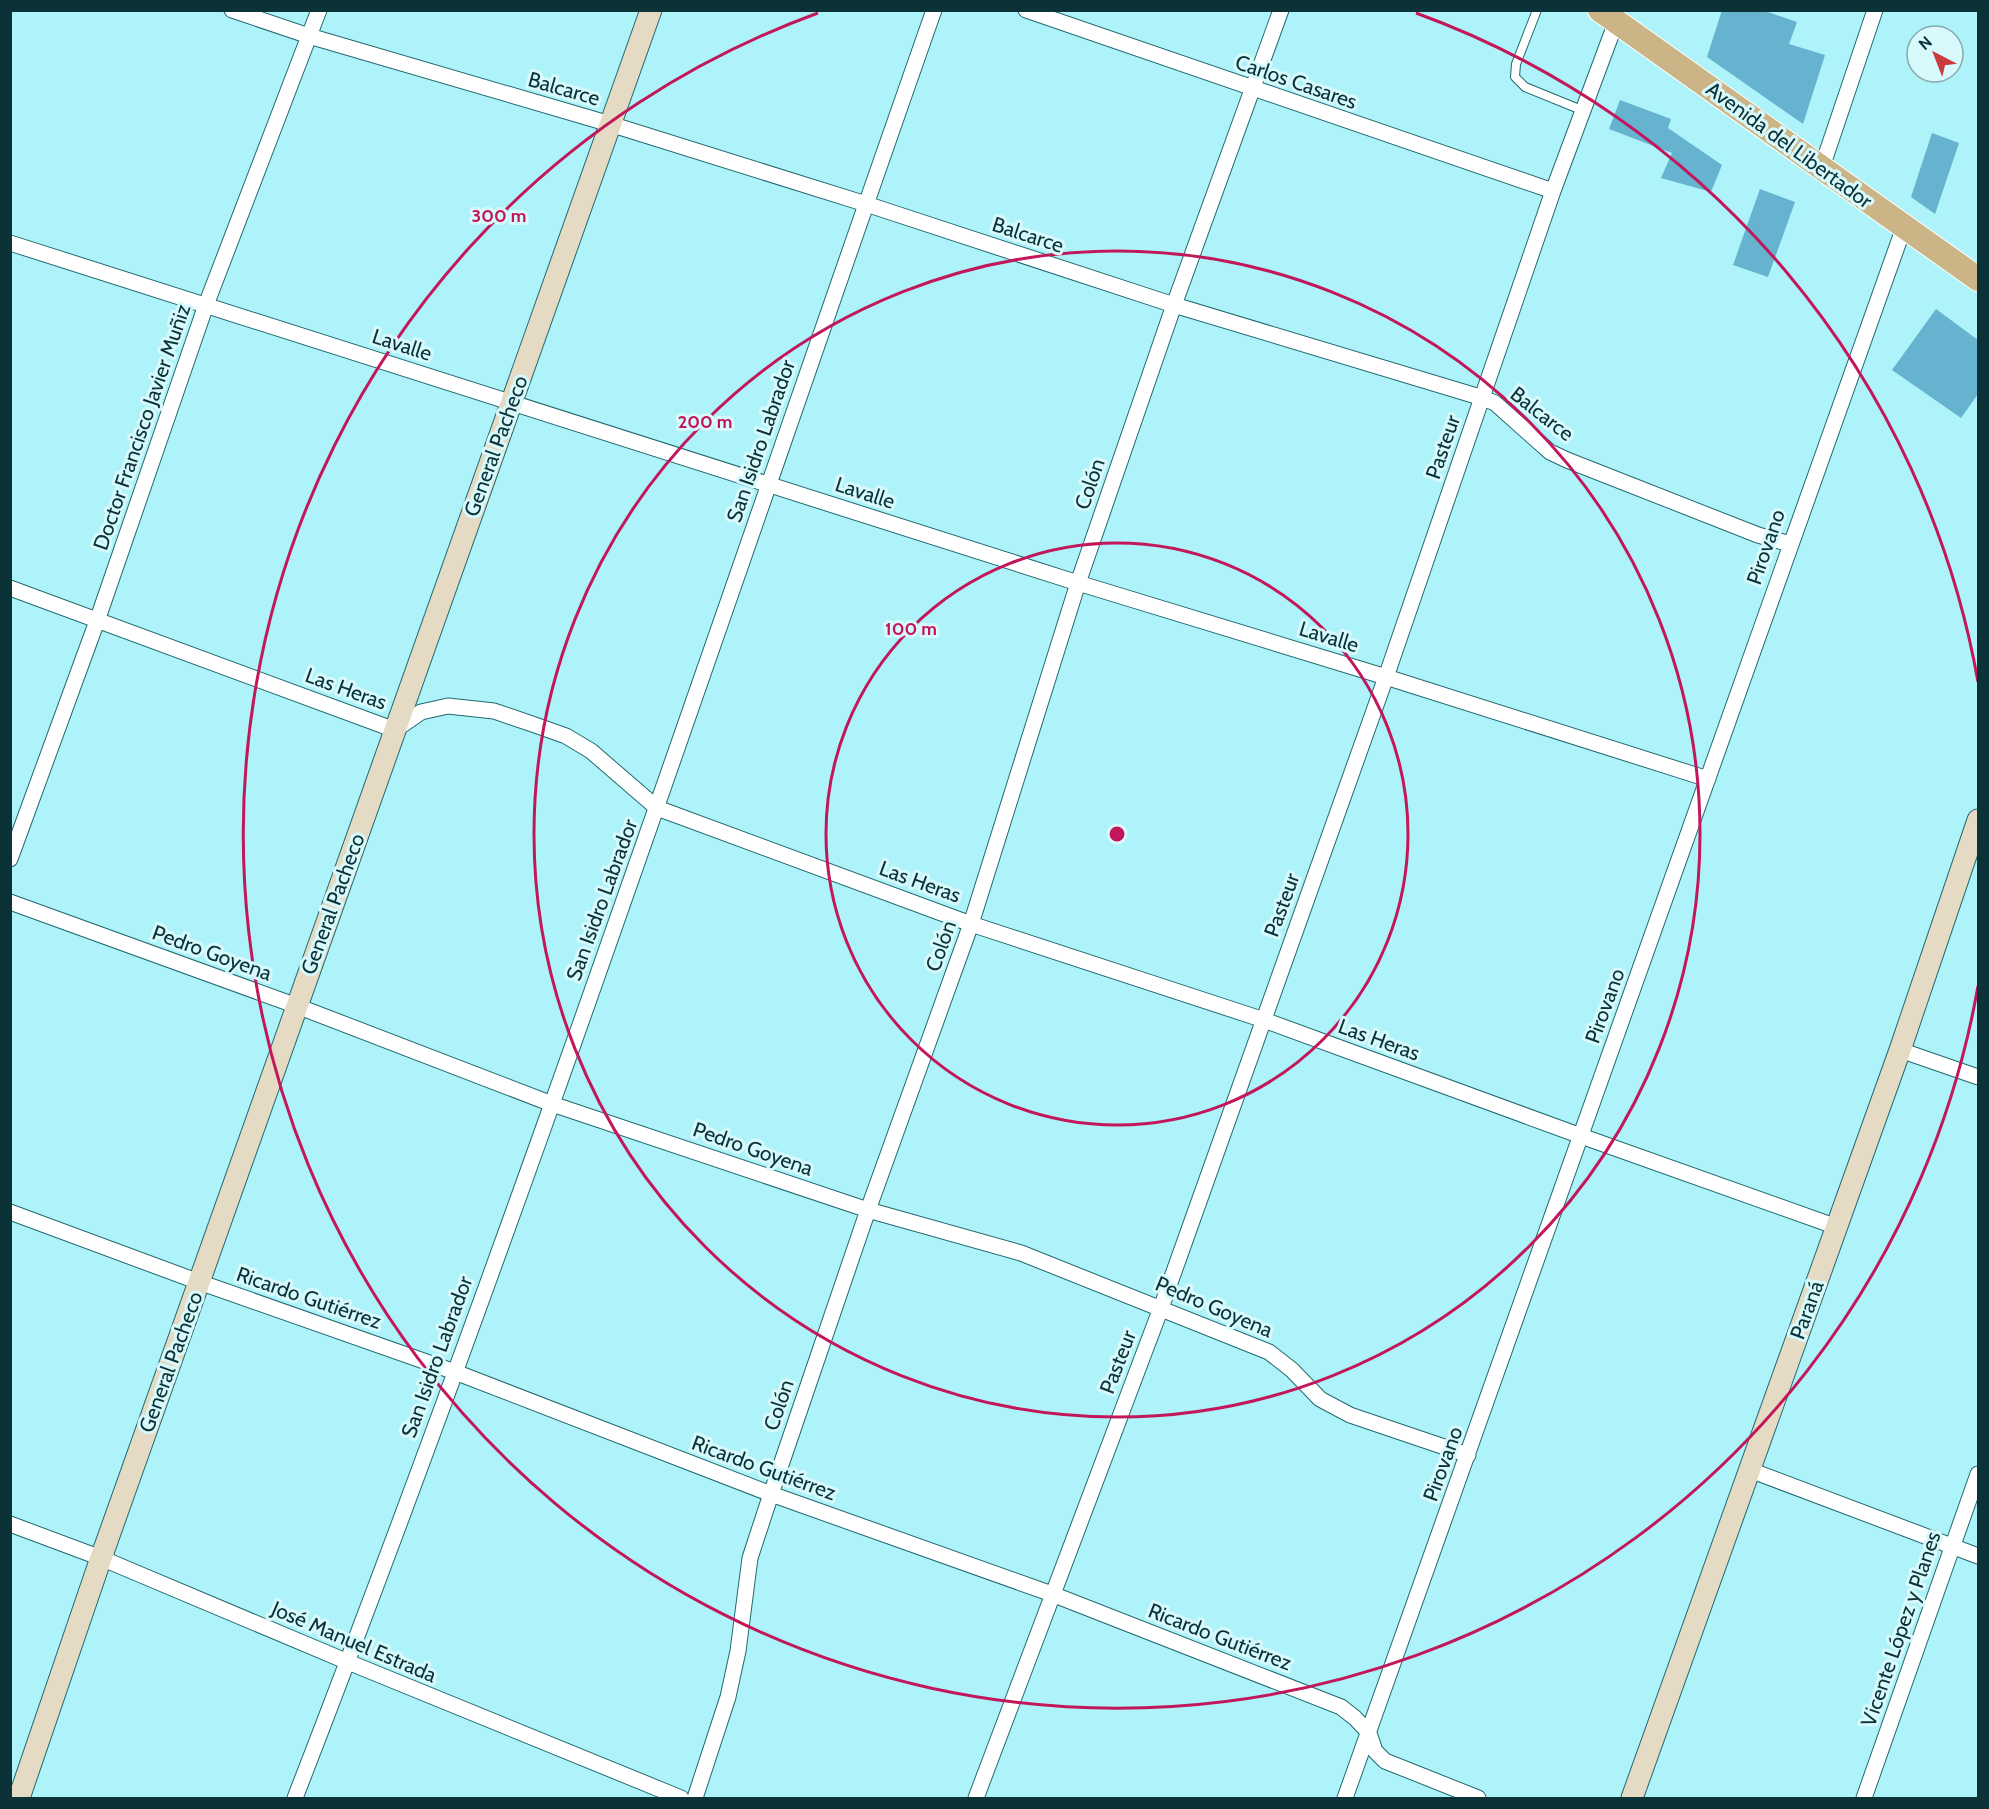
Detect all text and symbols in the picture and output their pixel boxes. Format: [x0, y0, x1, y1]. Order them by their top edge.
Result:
north arrow [1905, 24, 1965, 84]
text: N [1915, 32, 1936, 54]
street label: Carlos Casares [1232, 49, 1361, 114]
street label: Balcarce [525, 66, 603, 111]
street label: Avenida del Libertador [1702, 76, 1877, 213]
text: 300 m [472, 205, 526, 227]
street label: Balcarce [989, 211, 1067, 258]
street label: Doctor Francisco Javier Muñiz [88, 300, 195, 553]
street label: Lavalle [369, 323, 435, 366]
street label: San Isidro Labrador [721, 356, 800, 525]
street label: General Pacheco [458, 372, 533, 520]
street label: Balcarce [1506, 381, 1579, 446]
text: 200 m [678, 411, 732, 433]
street label: Pasteur [1420, 411, 1465, 482]
street label: Colón [1069, 455, 1110, 513]
street label: Lavalle [832, 471, 898, 514]
street label: Pirovano [1741, 506, 1790, 588]
street label: Lavalle [1296, 616, 1362, 657]
text: 100 m [885, 618, 937, 640]
street label: Las Heras [302, 662, 390, 715]
street label: San Isidro Labrador [561, 815, 642, 984]
centre of rings [1107, 824, 1127, 844]
street label: General Pacheco [295, 830, 370, 978]
street label: Las Heras [876, 855, 964, 908]
street label: Pasteur [1259, 869, 1305, 940]
street label: Colón [920, 917, 961, 975]
street label: Pedro Goyena [149, 919, 275, 986]
street label: Pirovano [1580, 965, 1630, 1047]
street label: Las Heras [1335, 1013, 1423, 1066]
street label: Pedro Goyena [690, 1116, 816, 1181]
street label: Ricardo Gutiérrez [233, 1261, 385, 1334]
street label: Pedro Goyena [1152, 1271, 1277, 1342]
street label: San Isidro Labrador [396, 1272, 477, 1441]
street label: Paraná [1784, 1277, 1829, 1342]
street label: General Pacheco [133, 1288, 208, 1436]
street label: Pasteur [1094, 1326, 1141, 1397]
street label: Colón [758, 1376, 799, 1434]
street label: Pirovano [1418, 1423, 1468, 1505]
street label: Ricardo Gutiérrez [689, 1430, 840, 1505]
street label: Vicente López y Planes [1855, 1528, 1946, 1730]
street label: José Manuel Estrada [267, 1595, 440, 1688]
street label: Ricardo Gutiérrez [1145, 1598, 1296, 1675]

